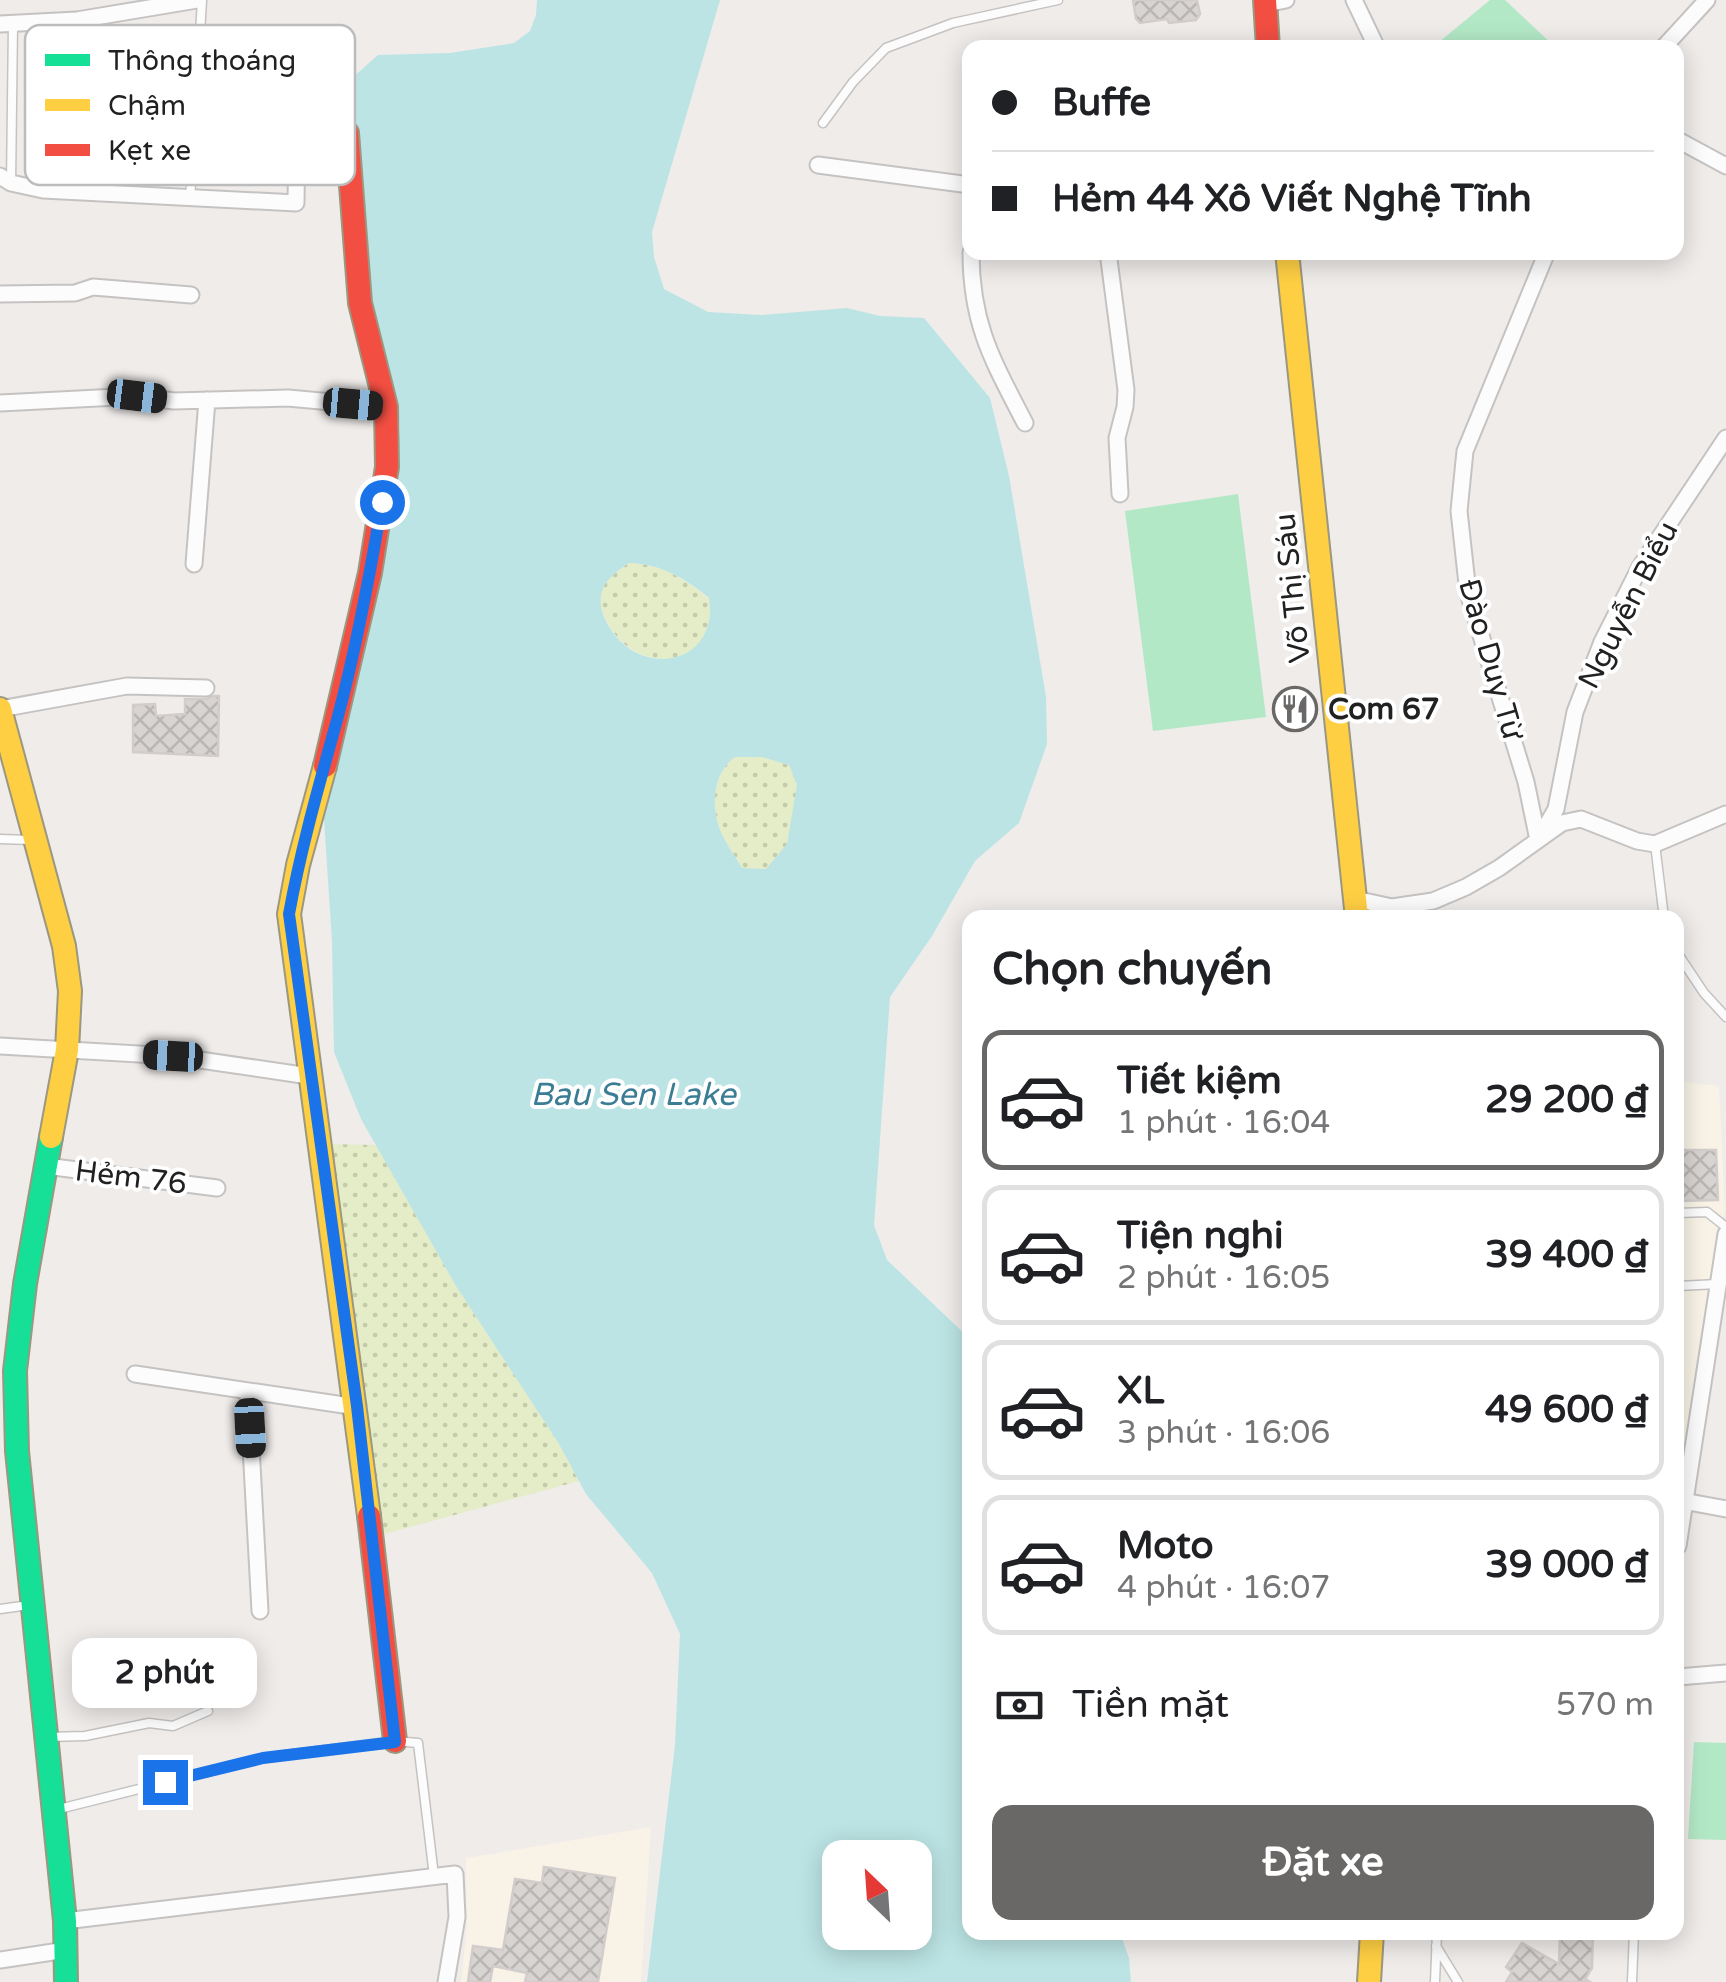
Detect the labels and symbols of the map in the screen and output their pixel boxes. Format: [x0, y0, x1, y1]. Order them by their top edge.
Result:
legend [25, 25, 355, 185]
text: Thông thoáng [108, 44, 296, 78]
text: Chậm [108, 89, 186, 123]
text: Kẹt xe [108, 134, 191, 168]
car [105, 377, 169, 415]
car [322, 386, 384, 422]
route start [360, 480, 405, 525]
street label: Võ Thị Sáu [1266, 511, 1319, 665]
street label: Nguyễn Biểu [1570, 515, 1686, 695]
street label: Đào Duy Từ [1450, 575, 1532, 746]
restaurant icon: Com 67 [1272, 686, 1318, 732]
place label: Com 67 [1328, 691, 1440, 728]
car [142, 1039, 204, 1073]
water label: Bau Sen Lake [530, 1076, 737, 1114]
street label: Hẻm 76 [73, 1152, 189, 1203]
car [233, 1397, 267, 1459]
callout: 2 phút [72, 1637, 258, 1707]
route end [143, 1760, 188, 1805]
north arrow [822, 1840, 932, 1950]

